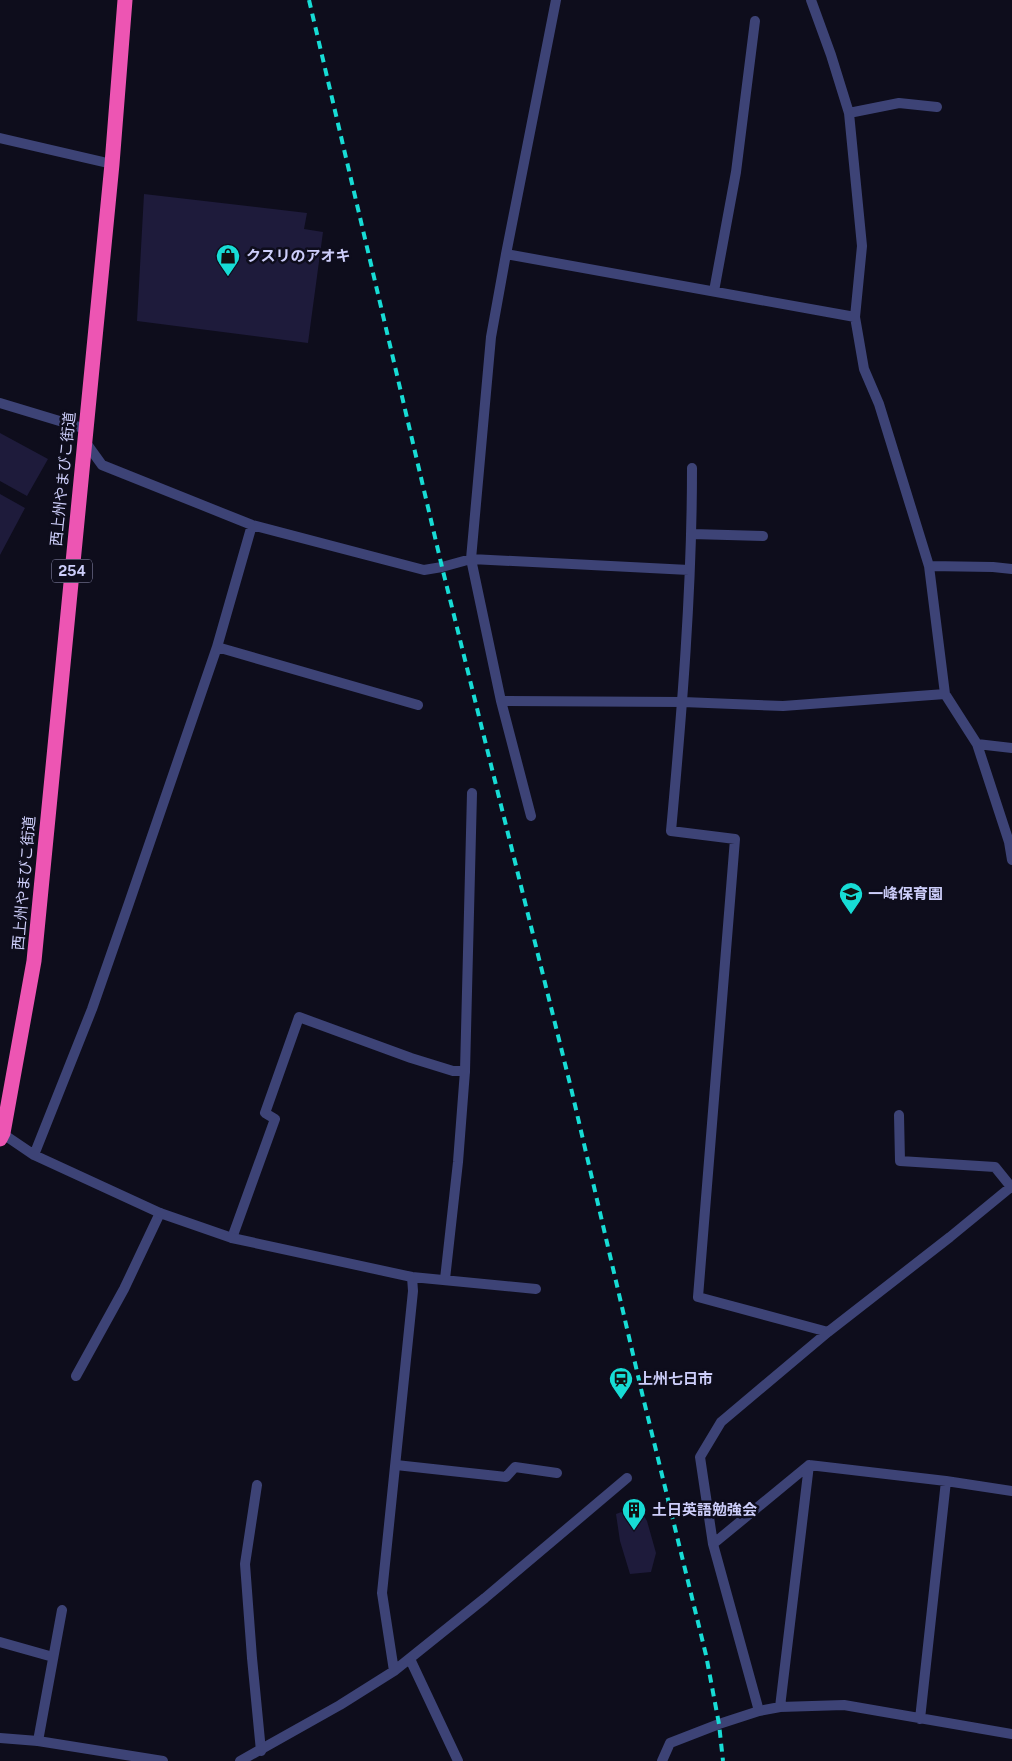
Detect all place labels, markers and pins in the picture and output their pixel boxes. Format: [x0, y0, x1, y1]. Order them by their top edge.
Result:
shop icon: クスリのアオキ [215, 243, 241, 277]
place label: クスリのアオキ [246, 247, 351, 264]
school or university icon: 一峰保育園 [838, 881, 864, 915]
place label: 一峰保育園 [868, 885, 943, 902]
station icon: 上州七日市 [608, 1366, 634, 1400]
place label: 上州七日市 [638, 1370, 713, 1387]
building icon: 土日英語勉強会 [621, 1497, 647, 1531]
place label: 土日英語勉強会 [652, 1501, 757, 1518]

